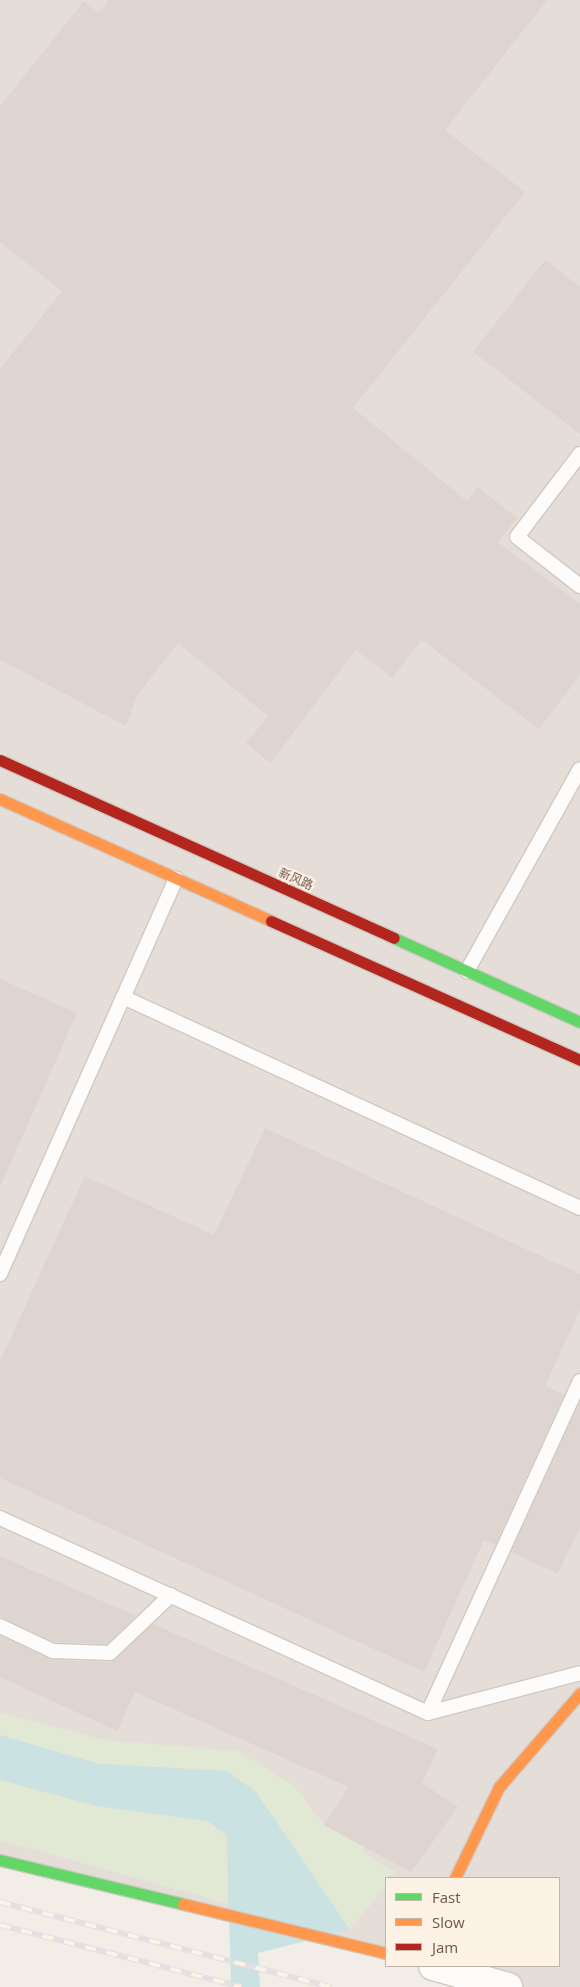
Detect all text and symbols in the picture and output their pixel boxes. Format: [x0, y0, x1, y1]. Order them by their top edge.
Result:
street label: 新风路 [277, 865, 315, 893]
legend [385, 1877, 560, 1967]
text: Fast [432, 1887, 461, 1907]
text: Slow [432, 1912, 465, 1932]
text: Jam [432, 1937, 458, 1957]

